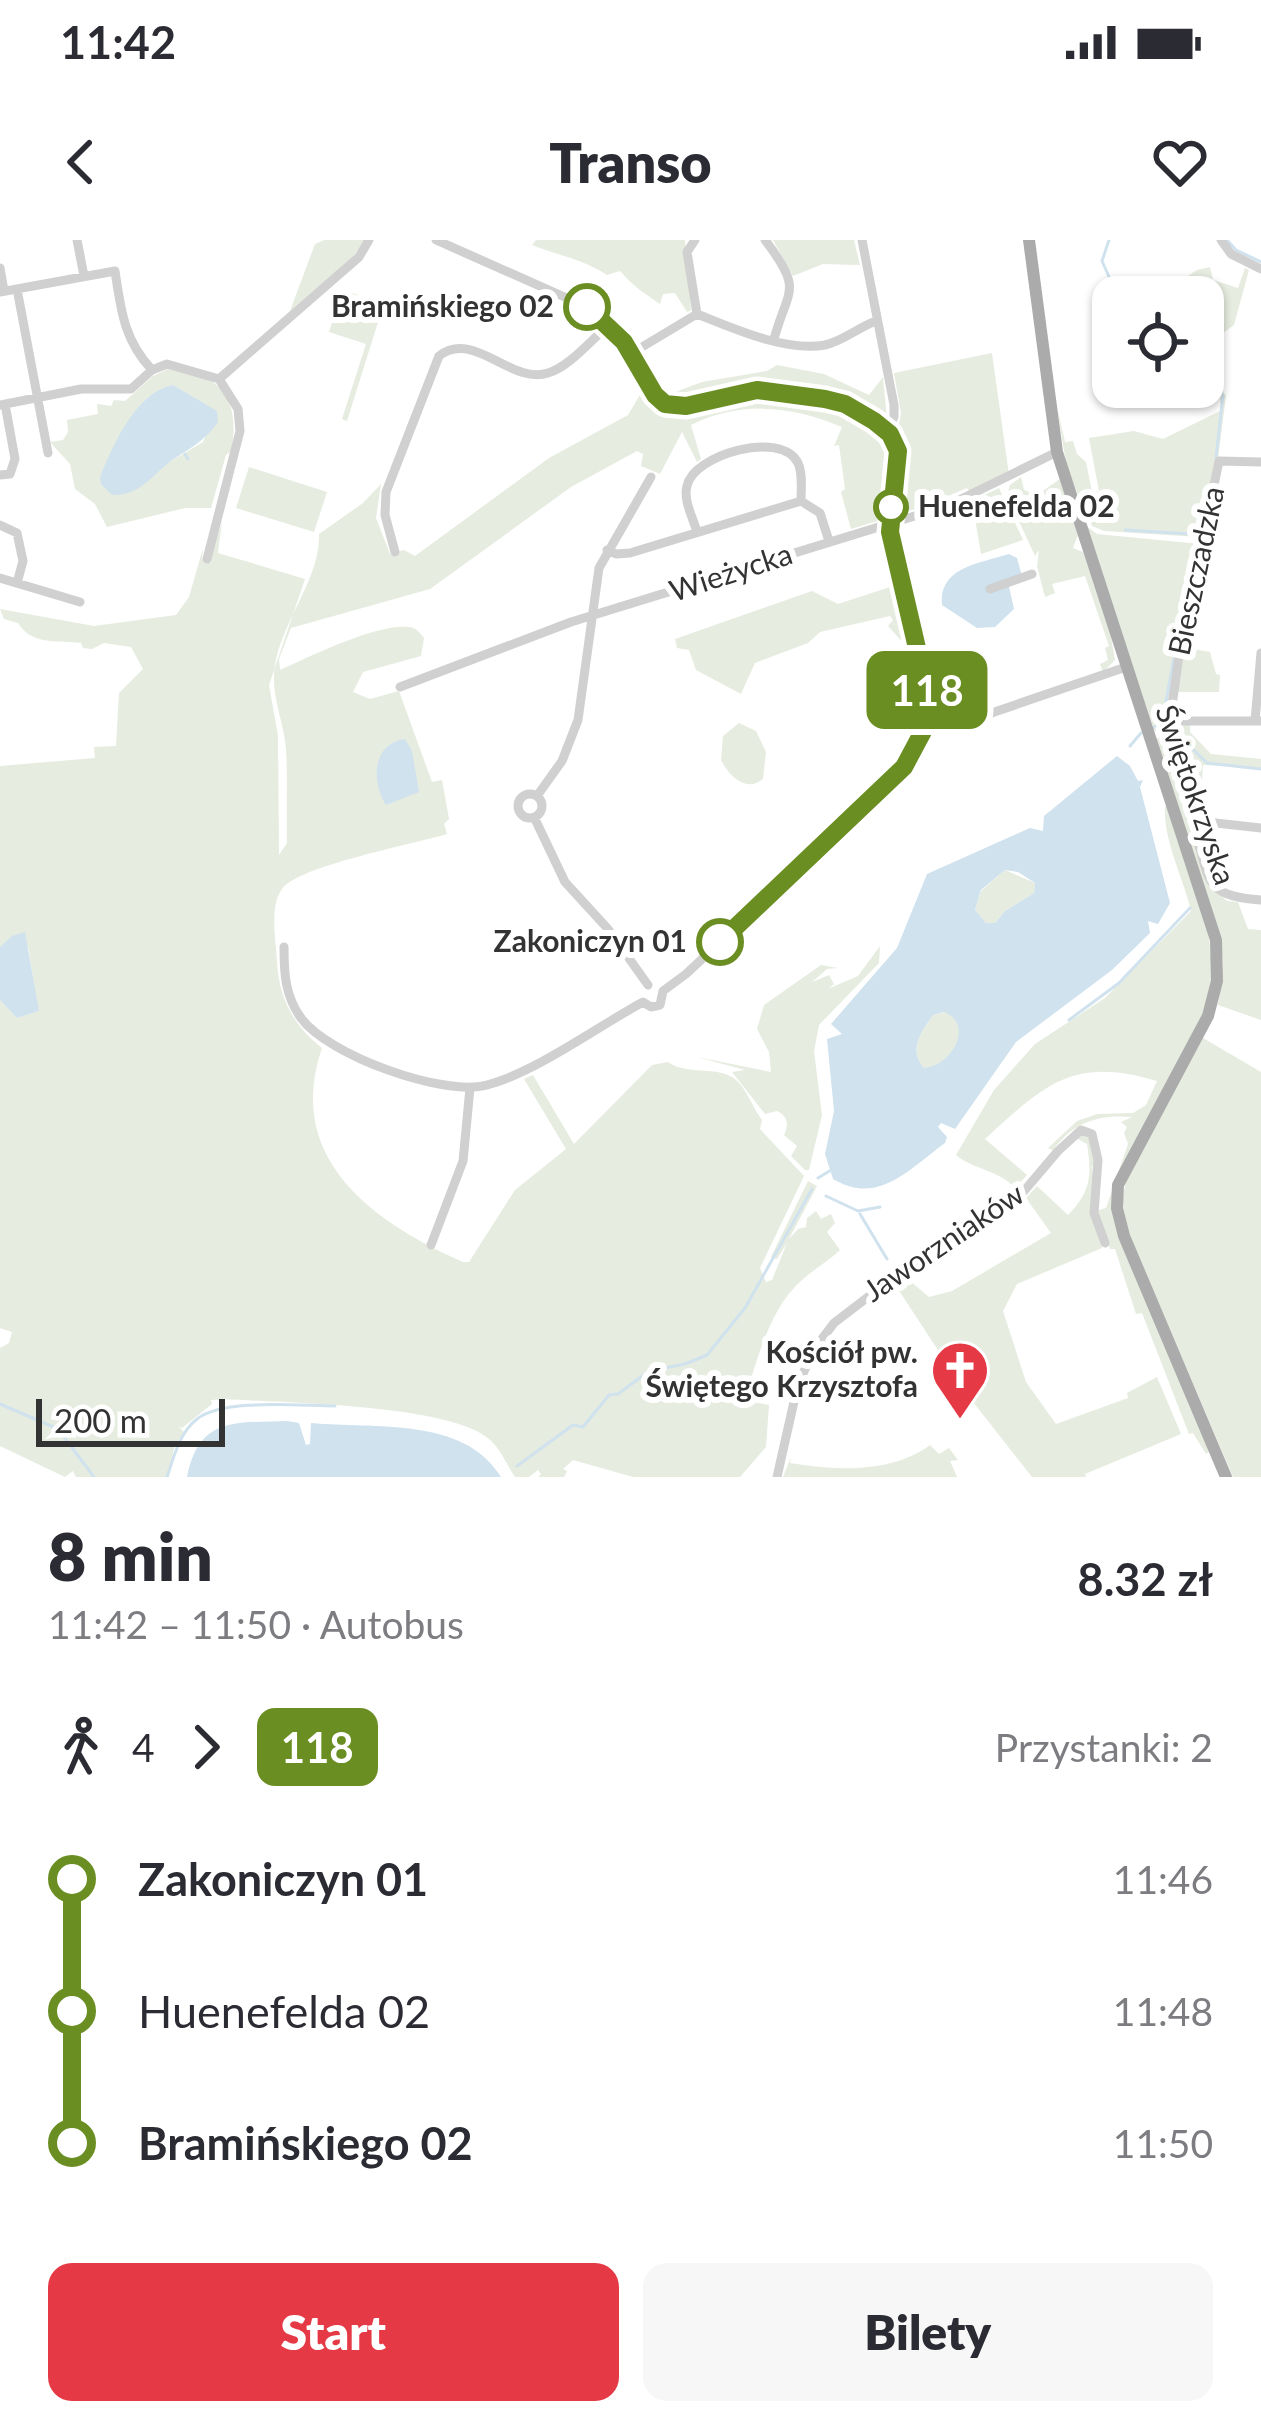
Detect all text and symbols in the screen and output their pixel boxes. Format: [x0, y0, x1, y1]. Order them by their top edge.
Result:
text: 11:42 [60, 15, 176, 69]
icon: back [48, 129, 114, 195]
icon: heart [1147, 129, 1213, 195]
text: Transo [549, 130, 712, 195]
map controls [1092, 276, 1224, 408]
button: locate [1092, 276, 1224, 408]
marker: Bramińskiego 02 [565, 285, 609, 329]
place label: Bramińskiego 02 [331, 287, 554, 323]
street label: Bieszczadzka [1160, 483, 1230, 658]
place label: Huenefelda 02 [918, 487, 1115, 523]
marker: Huenefelda 02 [875, 491, 907, 523]
street label: Wieżycka [664, 534, 796, 608]
line badge: 118 [858, 651, 996, 729]
text: 118 [890, 665, 964, 715]
street label: Świętokrzyska [1149, 700, 1245, 889]
marker: Zakoniczyn 01 [698, 920, 742, 964]
place label: Zakoniczyn 01 [494, 922, 687, 958]
street label: Jaworzniaków [856, 1174, 1030, 1308]
place label: Kościół pw. Świętego Krzysztofa [645, 1333, 918, 1403]
church icon: Kościół pw. Świętego Krzysztofa [929, 1339, 991, 1421]
scale bar [36, 1393, 225, 1446]
text: 200 m [54, 1400, 147, 1440]
text: 8 min [48, 1516, 213, 1595]
text: 8.32 zł [1078, 1552, 1213, 1606]
text: 11:42 – 11:50 · Autobus [48, 1601, 464, 1647]
icon: walk [48, 1714, 114, 1780]
icon: forward [173, 1714, 239, 1780]
text: 118 [281, 1722, 354, 1772]
text: 4 [132, 1724, 155, 1770]
text: Przystanki: 2 [995, 1724, 1213, 1770]
text: Zakoniczyn 01 [138, 1852, 428, 1906]
text: 11:46 [1113, 1856, 1213, 1902]
text: Huenefelda 02 [138, 1984, 430, 2038]
text: 11:48 [1113, 1988, 1213, 2034]
text: Bramińskiego 02 [138, 2116, 473, 2170]
text: 11:50 [1113, 2120, 1213, 2166]
button: Start [48, 2263, 619, 2401]
button: Bilety [643, 2263, 1213, 2401]

